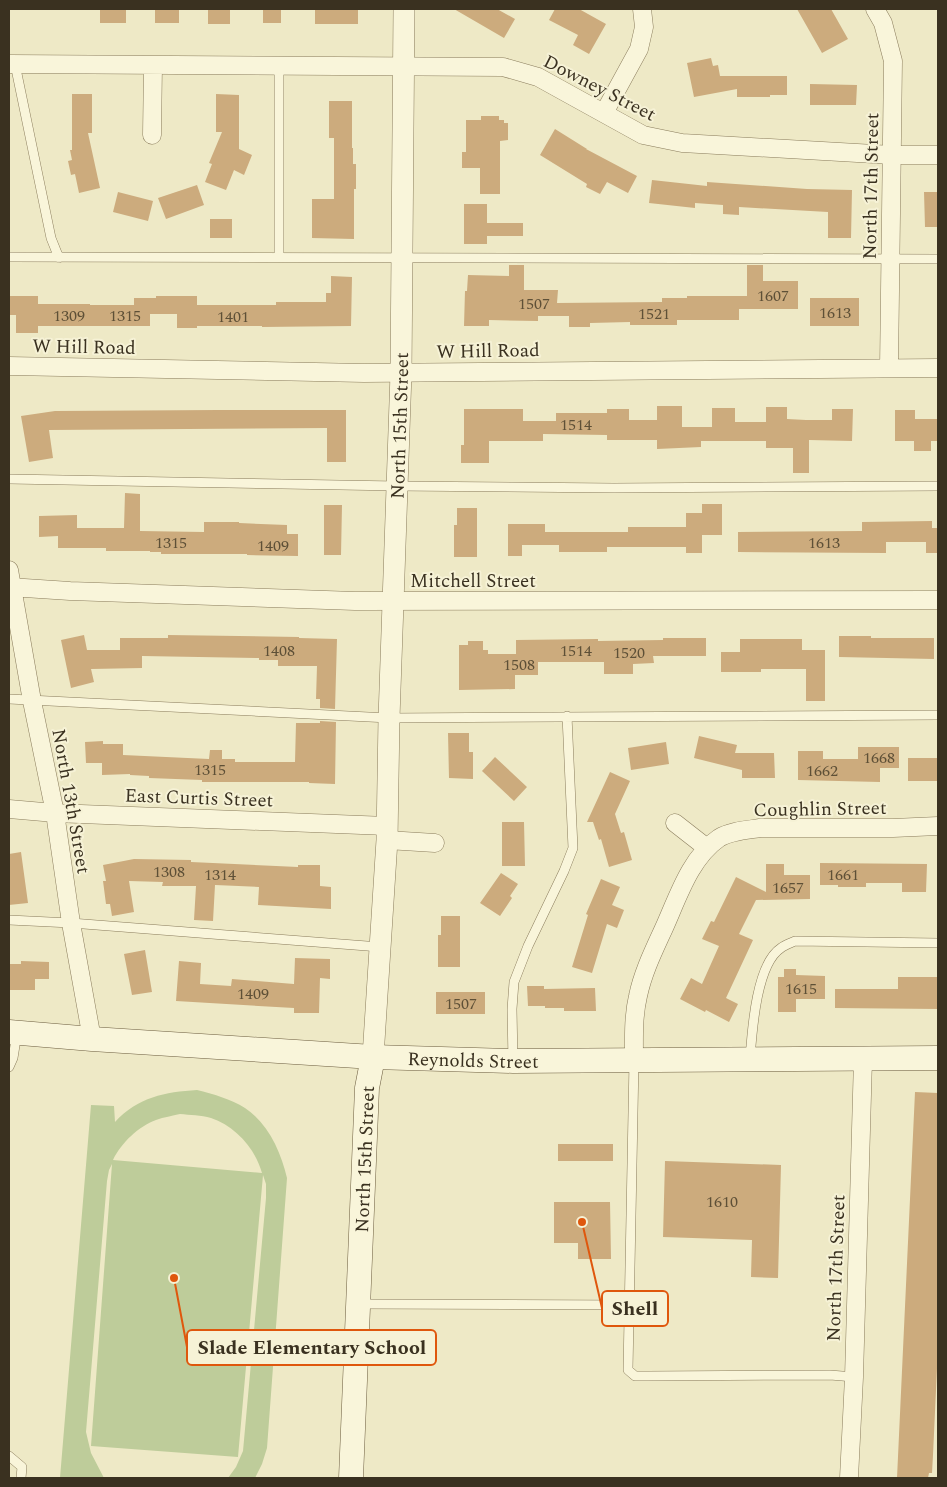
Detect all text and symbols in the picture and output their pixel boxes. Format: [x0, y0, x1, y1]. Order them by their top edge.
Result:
street label: Downey Street [538, 47, 661, 129]
street label: North 17th Street [856, 112, 887, 260]
house number: 1607 [757, 284, 789, 308]
house number: 1507 [518, 292, 550, 316]
house number: 1613 [819, 301, 851, 325]
house number: 1521 [638, 302, 670, 326]
house number: 1309 [53, 304, 85, 328]
house number: 1315 [109, 304, 141, 328]
house number: 1401 [217, 305, 249, 329]
street label: W Hill Road [32, 332, 136, 363]
street label: W Hill Road [436, 336, 540, 367]
street label: North 15th Street [384, 352, 417, 500]
house number: 1514 [560, 413, 592, 437]
house number: 1315 [155, 531, 187, 555]
house number: 1613 [808, 531, 840, 555]
house number: 1409 [257, 534, 289, 558]
street label: Mitchell Street [410, 567, 536, 596]
house number: 1408 [263, 639, 295, 663]
house number: 1514 [560, 639, 592, 663]
house number: 1520 [613, 641, 645, 665]
house number: 1508 [503, 653, 535, 677]
street label: North 13th Street [43, 726, 98, 876]
house number: 1668 [863, 746, 895, 770]
house number: 1315 [194, 758, 226, 782]
house number: 1662 [806, 759, 838, 783]
street label: East Curtis Street [124, 781, 274, 816]
street label: Coughlin Street [753, 794, 887, 825]
house number: 1308 [153, 860, 185, 884]
house number: 1314 [204, 863, 236, 887]
house number: 1661 [827, 863, 859, 887]
house number: 1657 [772, 876, 804, 900]
house number: 1615 [785, 977, 817, 1001]
house number: 1409 [237, 982, 269, 1006]
house number: 1507 [445, 992, 477, 1016]
street label: Reynolds Street [407, 1045, 539, 1077]
street label: North 15th Street [348, 1085, 383, 1233]
house number: 1610 [706, 1190, 738, 1214]
street label: North 17th Street [819, 1194, 854, 1342]
callout: Shell [602, 1291, 668, 1326]
text: Shell [612, 1294, 658, 1324]
callout: Slade Elementary School [187, 1330, 436, 1365]
text: Slade Elementary School [198, 1333, 426, 1363]

